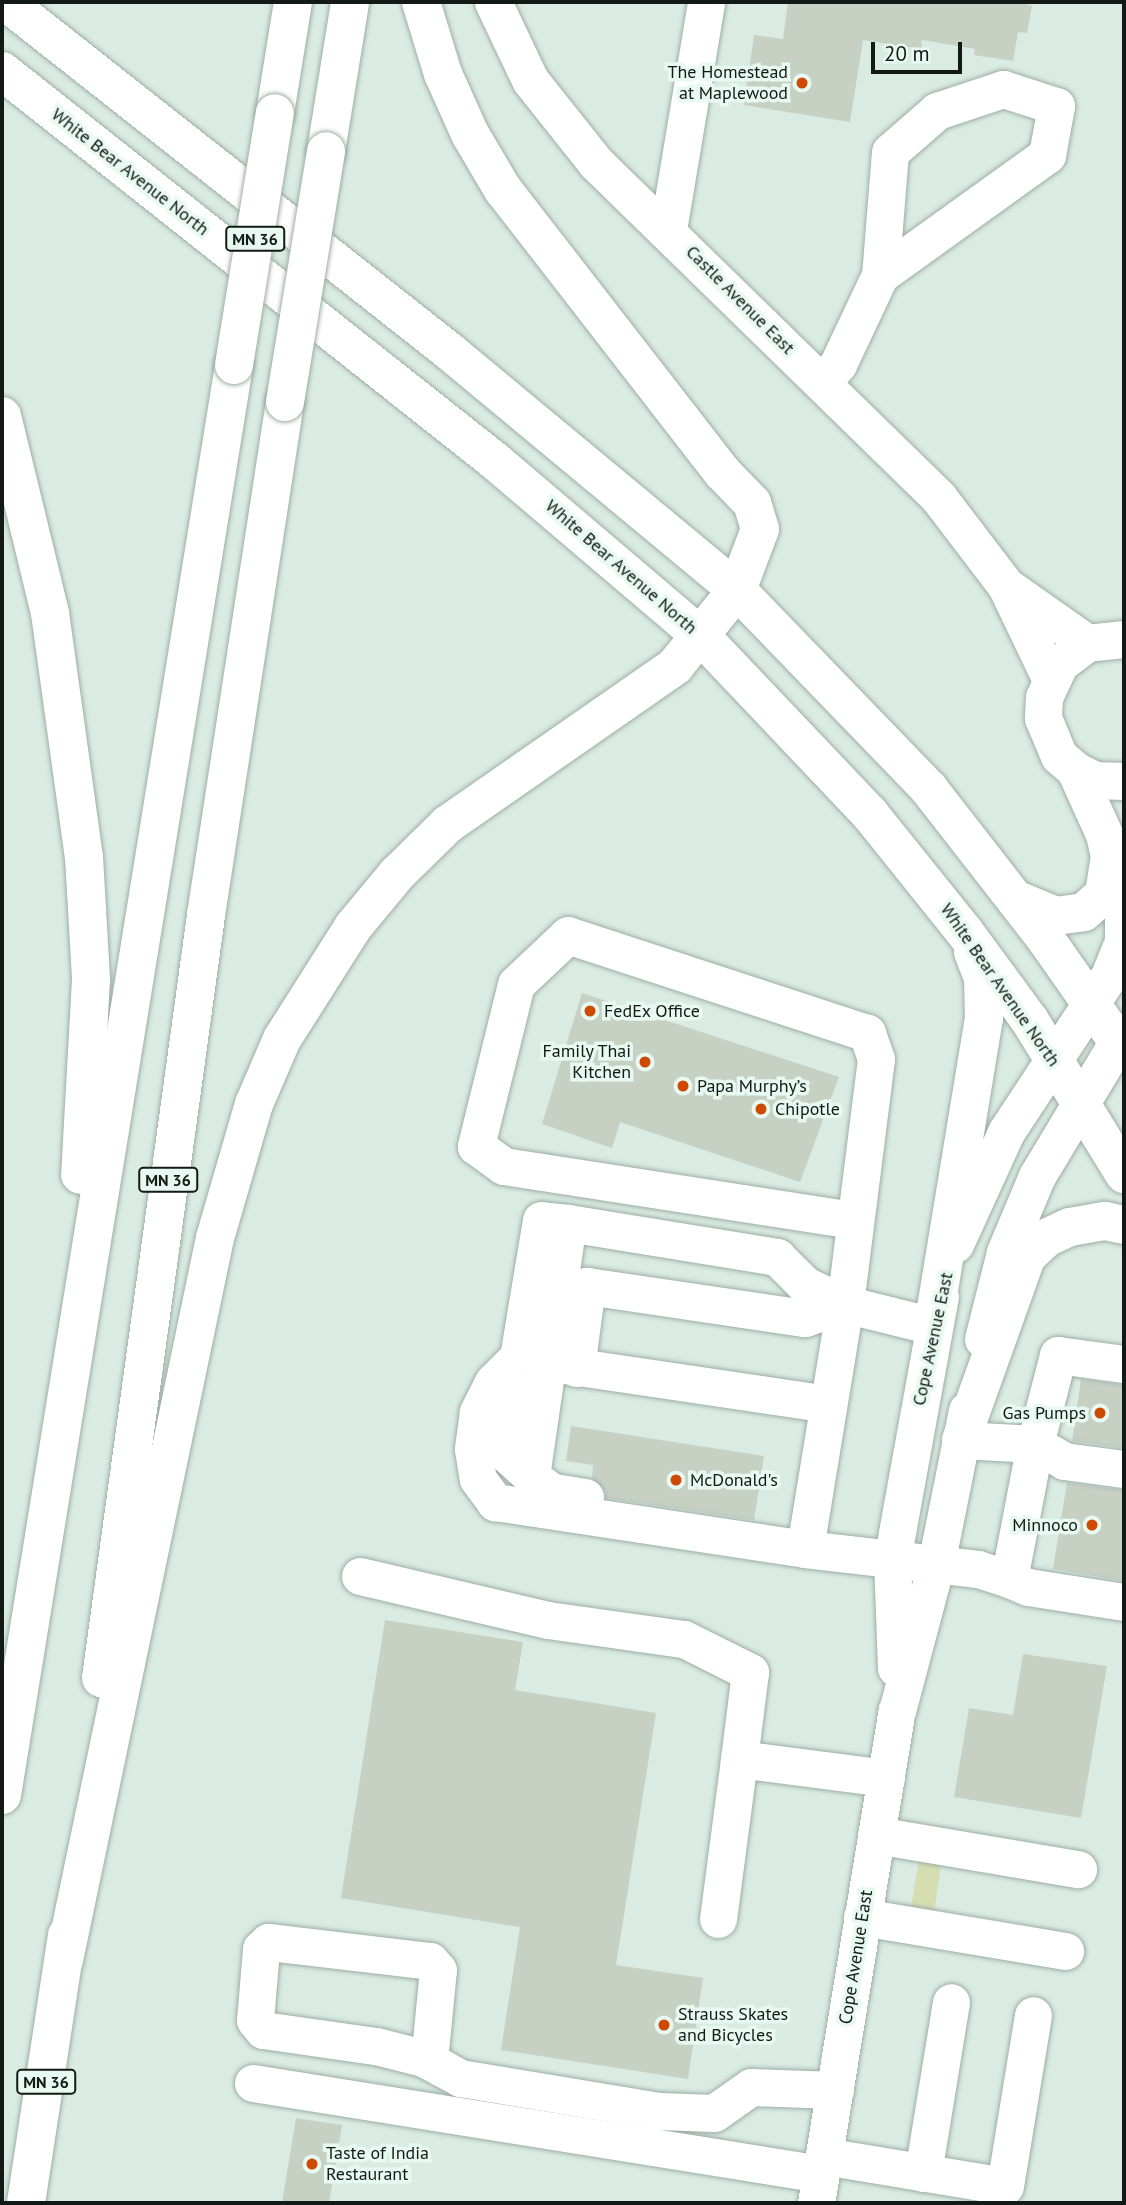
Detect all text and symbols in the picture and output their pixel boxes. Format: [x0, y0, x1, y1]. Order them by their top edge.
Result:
scale bar [874, 28, 965, 72]
text: 20 m [884, 40, 930, 67]
place label: The Homestead at Maplewood [667, 62, 788, 104]
marker: The Homestead at Maplewood [794, 75, 810, 91]
street label: White Bear Avenue North [47, 104, 213, 240]
road number: MN 36 [224, 227, 286, 252]
street label: Castle Avenue East [681, 241, 799, 359]
street label: White Bear Avenue North [541, 495, 701, 639]
street label: White Bear Avenue North [935, 899, 1065, 1071]
place label: FedEx Office [604, 1000, 700, 1022]
marker: FedEx Office [582, 1003, 598, 1019]
place label: Family Thai Kitchen [541, 1041, 631, 1084]
marker: Family Thai Kitchen [637, 1054, 653, 1070]
place label: Papa Murphy’s [697, 1075, 807, 1097]
marker: Papa Murphy’s [675, 1078, 691, 1094]
place label: Chipotle [775, 1098, 840, 1120]
marker: Chipotle [753, 1101, 769, 1117]
road number: MN 36 [136, 1168, 200, 1192]
street label: Cope Avenue East [908, 1270, 958, 1408]
place label: Gas Pumps [1003, 1402, 1086, 1424]
marker: Gas Pumps [1092, 1405, 1108, 1421]
place label: McDonald's [690, 1469, 778, 1491]
marker: McDonald's [668, 1472, 684, 1488]
place label: Minnoco [1012, 1514, 1078, 1536]
marker: Minnoco [1084, 1517, 1100, 1533]
street label: Cope Avenue East [835, 1888, 877, 2026]
place label: Strauss Skates and Bicycles [678, 2004, 788, 2046]
marker: Strauss Skates and Bicycles [656, 2017, 672, 2033]
road number: MN 36 [14, 2070, 78, 2094]
place label: Taste of India Restaurant [326, 2143, 429, 2186]
marker: Taste of India Restaurant [304, 2156, 320, 2172]

